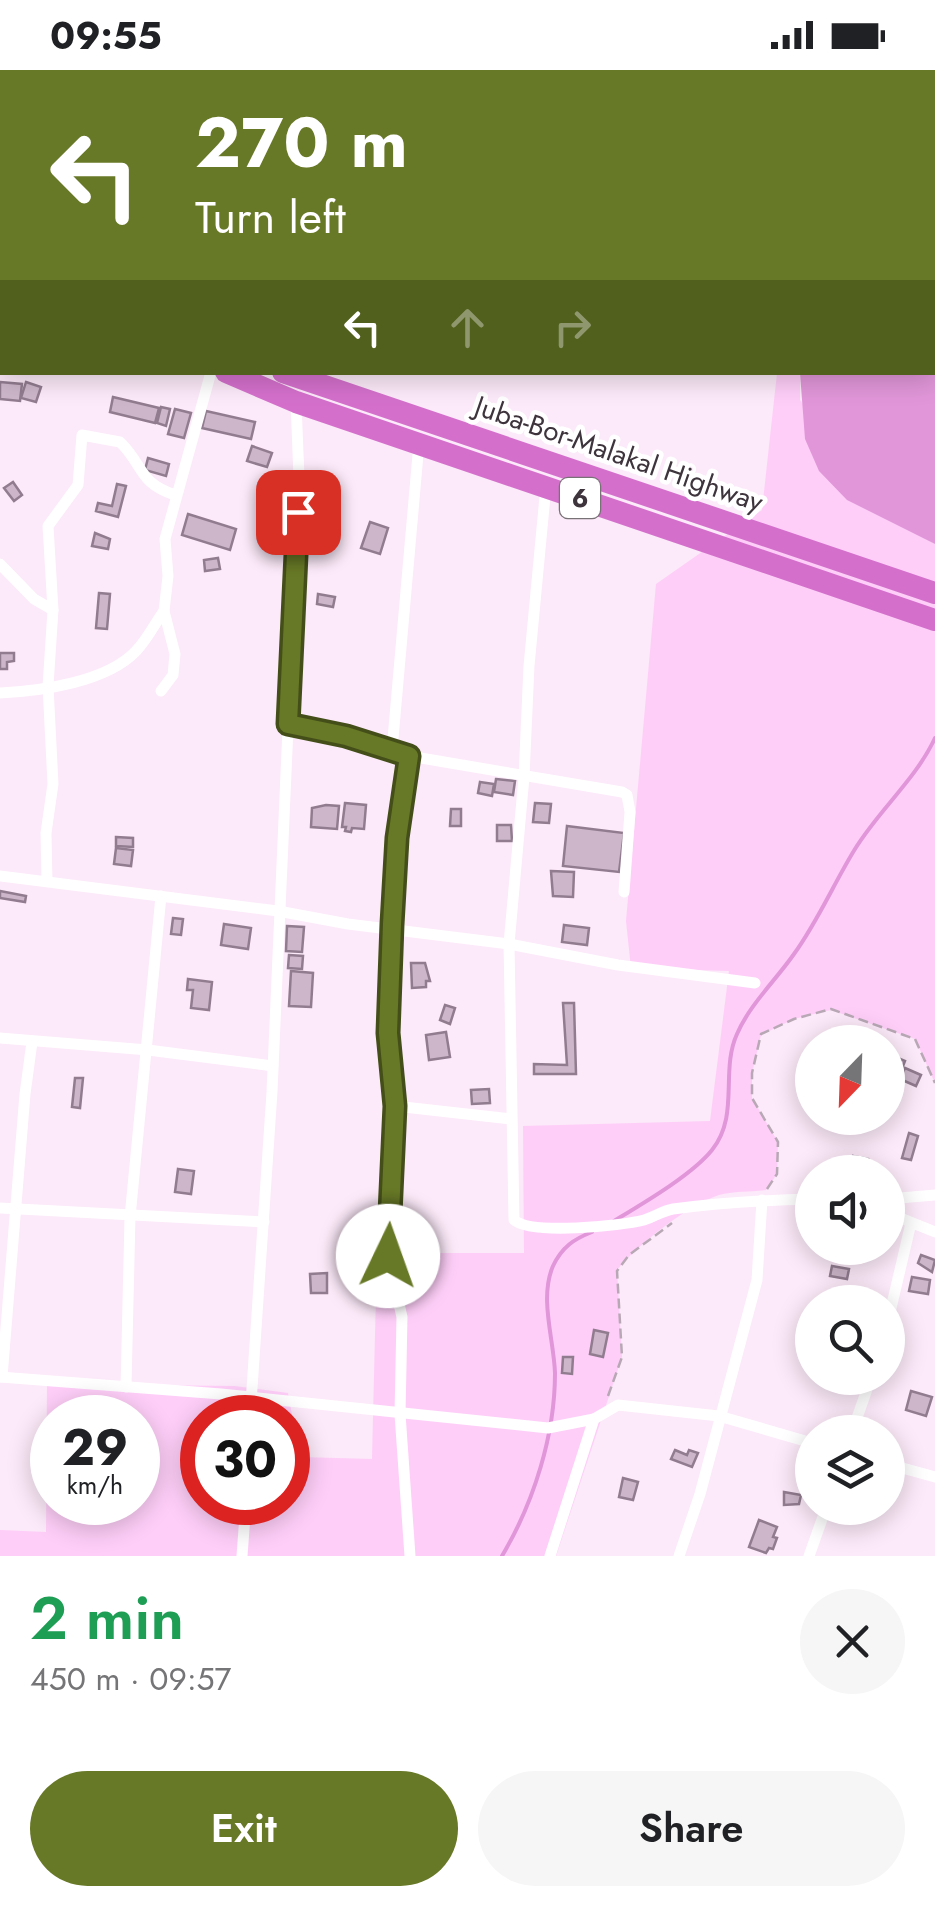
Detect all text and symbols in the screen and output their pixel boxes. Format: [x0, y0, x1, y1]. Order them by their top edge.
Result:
text: 09:55 [50, 8, 162, 63]
text: 270 m [195, 92, 408, 193]
icon: left [30, 110, 160, 240]
text: Turn left [195, 185, 346, 250]
icon: left [335, 300, 390, 355]
icon: ahead [440, 300, 495, 355]
icon: right [545, 300, 600, 355]
street label: Juba-Bor-Malakal Highway [466, 384, 769, 523]
pin [256, 470, 341, 555]
road number: 6 [560, 478, 600, 518]
icon: arrive [271, 485, 326, 540]
north arrow [795, 1025, 905, 1135]
map controls [795, 1025, 905, 1525]
button: sound [795, 1155, 905, 1265]
position arrow [336, 1204, 440, 1308]
button: search [795, 1285, 905, 1395]
speed limit sign: 30 [180, 1395, 310, 1525]
text: 29 [62, 1411, 128, 1484]
button: layers [795, 1415, 905, 1525]
text: km/h [67, 1467, 123, 1503]
text: 2 min [30, 1575, 184, 1662]
button: close [800, 1589, 905, 1694]
text: 450 m · 09:57 [30, 1656, 231, 1702]
button: Exit [30, 1771, 458, 1886]
button: Share [478, 1771, 905, 1886]

